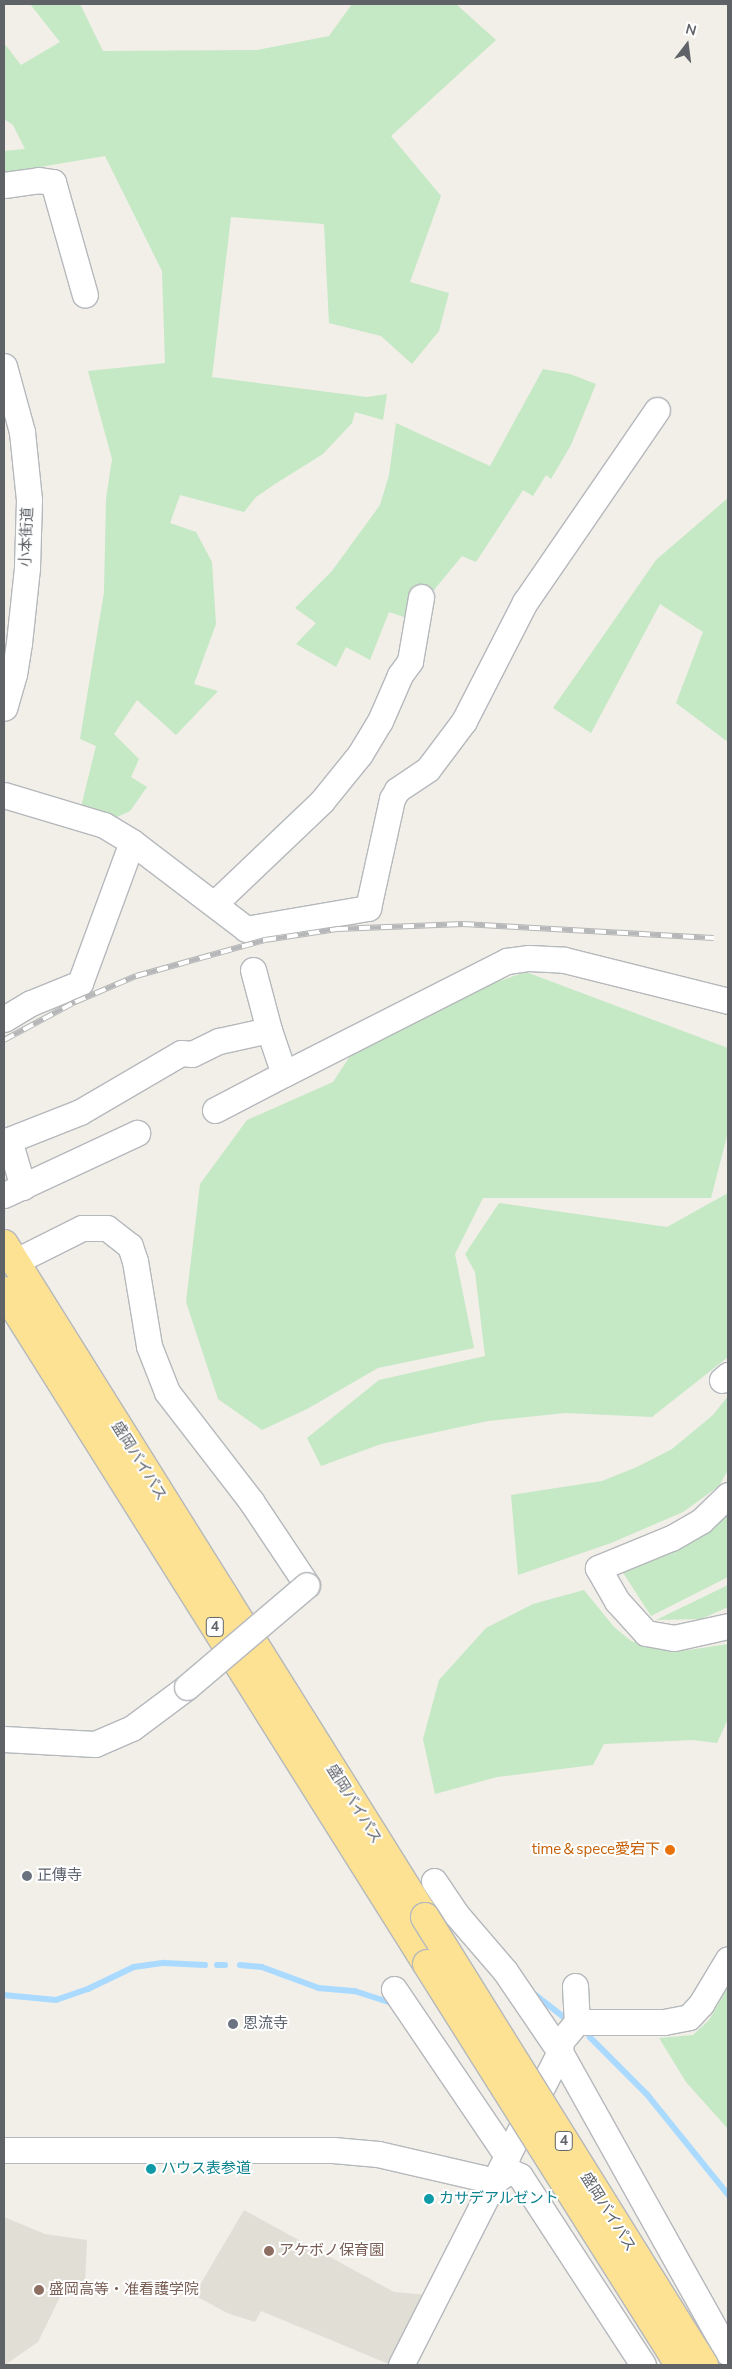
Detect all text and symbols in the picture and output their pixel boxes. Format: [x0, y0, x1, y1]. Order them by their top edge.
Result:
text: N [683, 19, 699, 41]
north arrow [662, 20, 712, 70]
street label: 小本街道 [17, 507, 37, 567]
street label: 盛岡バイパス [108, 1418, 170, 1504]
road number: 4 [205, 1615, 225, 1638]
street label: 盛岡バイパス [323, 1761, 385, 1847]
place label: time＆spece愛宕下 [532, 1841, 660, 1859]
marker: time＆spece愛宕下 [664, 1844, 676, 1856]
place label: 正傳寺 [37, 1867, 82, 1885]
marker: 正傳寺 [21, 1870, 33, 1882]
place label: 恩流寺 [243, 2015, 288, 2033]
marker: 恩流寺 [227, 2018, 239, 2030]
road number: 4 [554, 2130, 574, 2152]
place label: ハウス表参道 [161, 2160, 251, 2178]
marker: ハウス表参道 [145, 2163, 157, 2175]
street label: 盛岡バイパス [577, 2169, 639, 2255]
place label: カサデアルゼント [439, 2190, 559, 2208]
marker: カサデアルゼント [423, 2193, 435, 2205]
place label: アケボノ保育園 [279, 2242, 384, 2260]
marker: アケボノ保育園 [263, 2245, 275, 2257]
place label: 盛岡高等・准看護学院 [49, 2281, 199, 2299]
marker: 盛岡高等・准看護学院 [33, 2284, 45, 2296]

